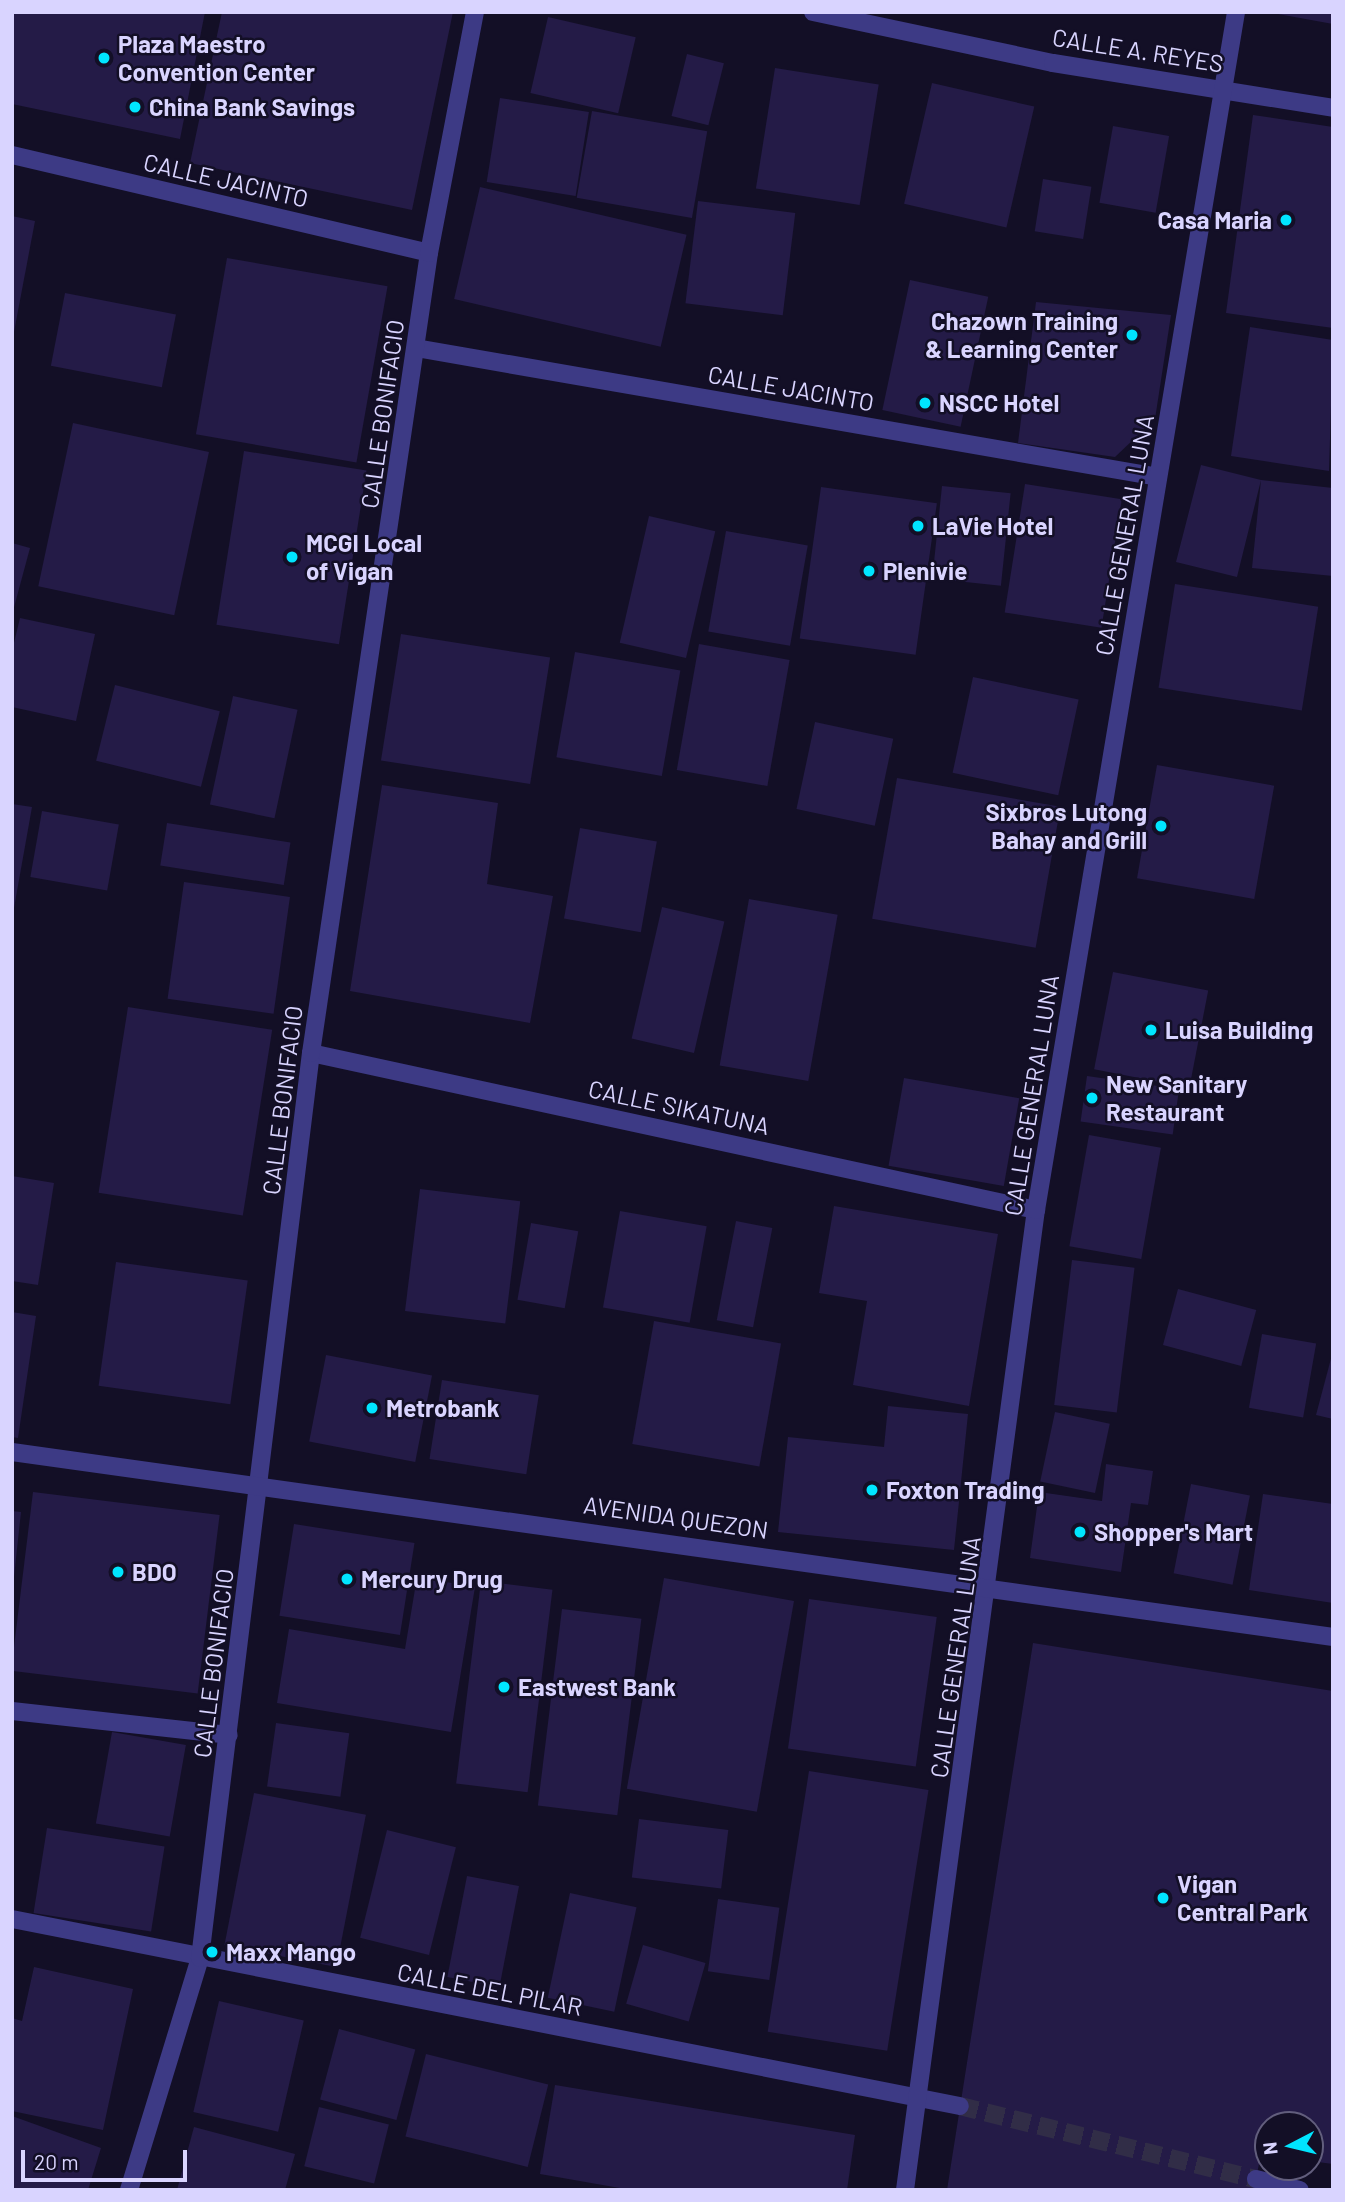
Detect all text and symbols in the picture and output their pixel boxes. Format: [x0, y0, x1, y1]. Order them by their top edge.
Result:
street label: CALLE A. REYES [1050, 22, 1226, 78]
place label: Plaza Maestro Convention Center [118, 30, 315, 86]
marker: Plaza Maestro Convention Center [96, 50, 112, 66]
place label: China Bank Savings [149, 93, 355, 121]
marker: China Bank Savings [127, 99, 143, 115]
street label: CALLE JACINTO [141, 147, 311, 213]
place label: Casa Maria [1157, 206, 1272, 234]
marker: Casa Maria [1278, 212, 1294, 228]
place label: Chazown Training & Learning Center [925, 307, 1118, 363]
street label: CALLE BONIFACIO [354, 318, 410, 510]
marker: Chazown Training & Learning Center [1124, 327, 1140, 343]
street label: CALLE JACINTO [706, 359, 876, 417]
place label: NSCC Hotel [939, 389, 1059, 417]
marker: NSCC Hotel [917, 395, 933, 411]
street label: CALLE GENERAL LUNA [1089, 412, 1159, 658]
place label: LaVie Hotel [932, 512, 1053, 540]
marker: LaVie Hotel [910, 518, 926, 534]
place label: MCGI Local of Vigan [306, 529, 422, 585]
marker: MCGI Local of Vigan [284, 549, 300, 565]
place label: Plenivie [883, 557, 967, 585]
marker: Plenivie [861, 563, 877, 579]
place label: Sixbros Lutong Bahay and Grill [985, 798, 1147, 854]
marker: Sixbros Lutong Bahay and Grill [1153, 818, 1169, 834]
street label: CALLE GENERAL LUNA [998, 972, 1064, 1218]
street label: CALLE BONIFACIO [256, 1004, 308, 1196]
place label: Luisa Building [1165, 1016, 1313, 1044]
marker: Luisa Building [1143, 1022, 1159, 1038]
place label: New Sanitary Restaurant [1106, 1070, 1247, 1126]
street label: CALLE SIKATUNA [586, 1074, 772, 1140]
marker: New Sanitary Restaurant [1084, 1090, 1100, 1106]
place label: Metrobank [386, 1394, 499, 1422]
marker: Metrobank [364, 1400, 380, 1416]
place label: Foxton Trading [886, 1476, 1044, 1504]
marker: Foxton Trading [864, 1482, 880, 1498]
street label: AVENIDA QUEZON [582, 1490, 770, 1544]
place label: Shopper's Mart [1094, 1518, 1253, 1546]
marker: Shopper's Mart [1072, 1524, 1088, 1540]
street label: CALLE GENERAL LUNA [924, 1534, 986, 1780]
place label: BDO [132, 1558, 177, 1586]
marker: BDO [110, 1564, 126, 1580]
place label: Mercury Drug [361, 1565, 503, 1593]
street label: CALLE BONIFACIO [187, 1567, 239, 1759]
marker: Mercury Drug [339, 1571, 355, 1587]
place label: Eastwest Bank [518, 1673, 676, 1701]
marker: Eastwest Bank [496, 1679, 512, 1695]
place label: Vigan Central Park [1177, 1870, 1308, 1926]
marker: Vigan Central Park [1155, 1890, 1171, 1906]
place label: Maxx Mango [226, 1938, 356, 1966]
marker: Maxx Mango [204, 1944, 220, 1960]
street label: CALLE DEL PILAR [395, 1957, 585, 2021]
north arrow [1254, 2111, 1324, 2181]
scale bar [24, 2136, 191, 2180]
text: N [1257, 2141, 1282, 2156]
text: 20 m [34, 2149, 79, 2174]

